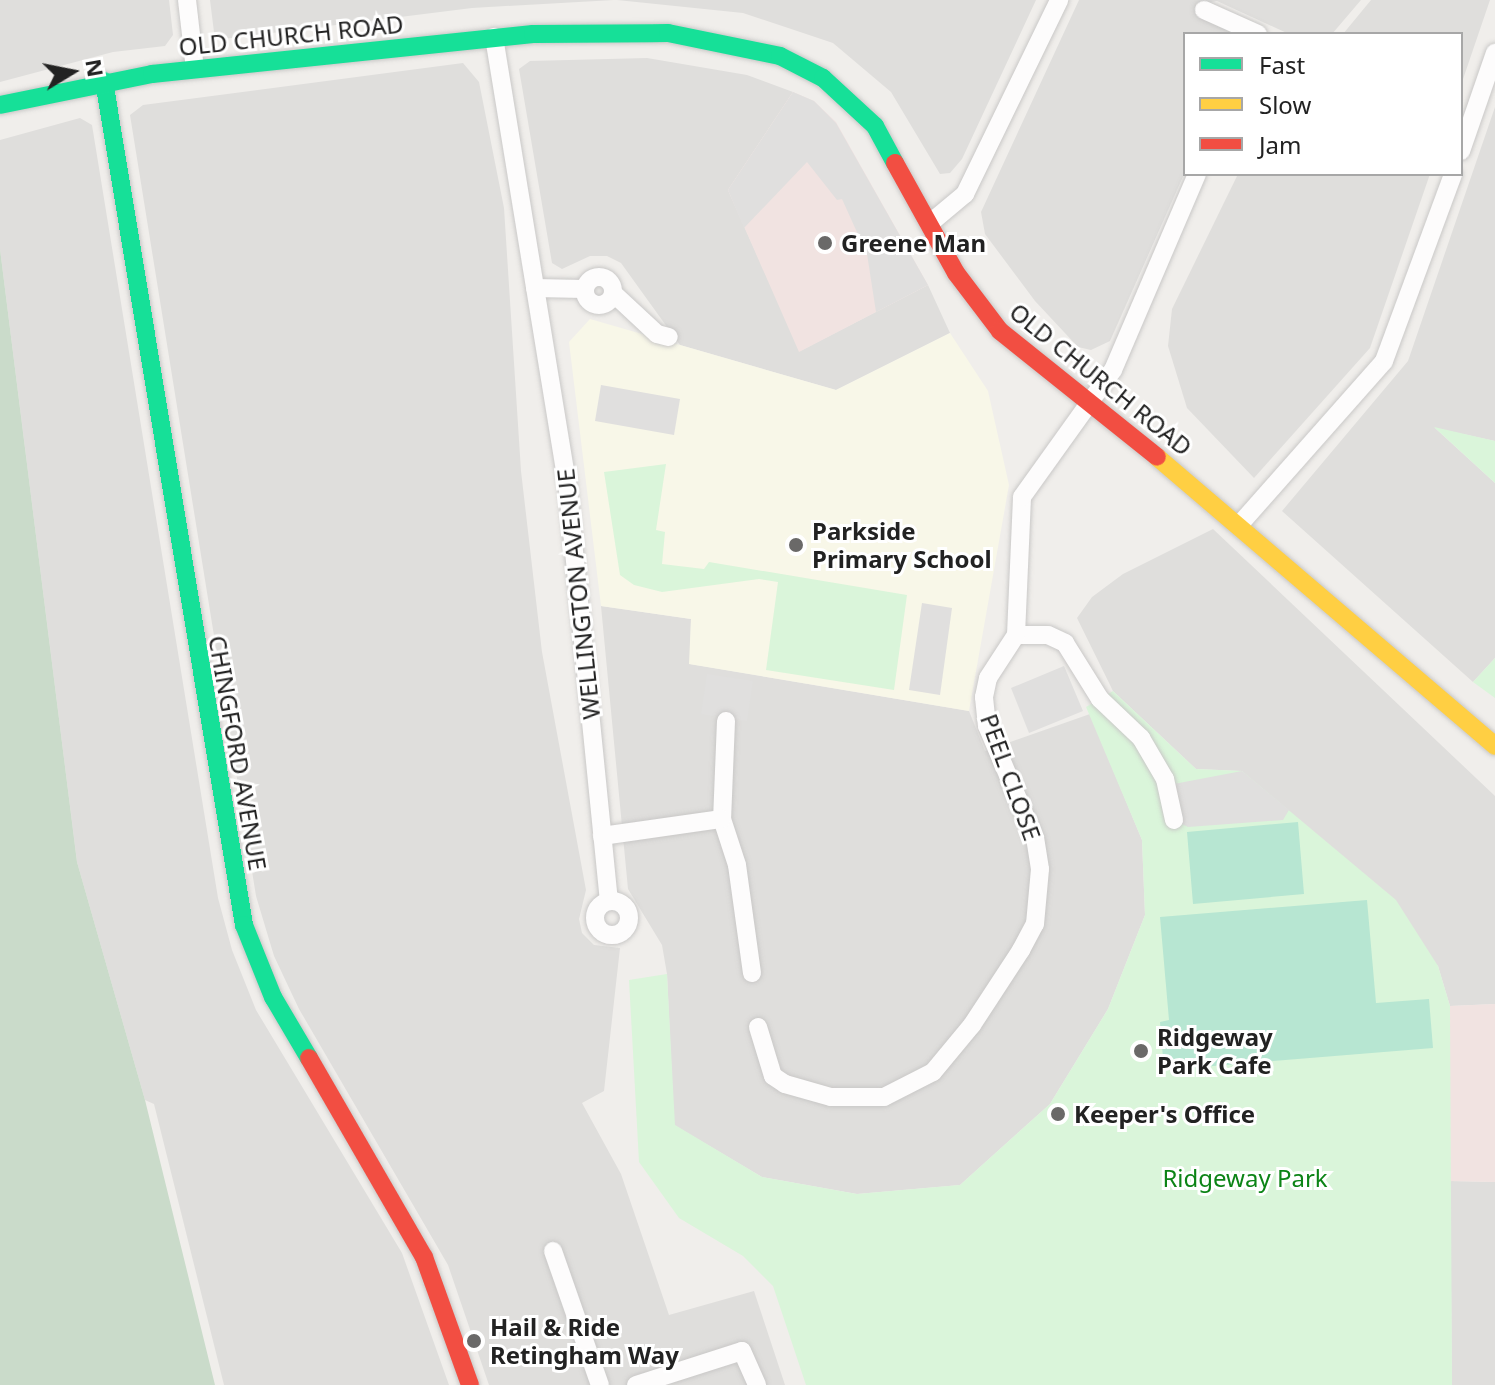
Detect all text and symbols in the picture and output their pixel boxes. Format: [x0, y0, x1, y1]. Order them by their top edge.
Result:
street label: OLD CHURCH ROAD [177, 9, 405, 61]
north arrow [32, 32, 112, 112]
legend [1183, 32, 1463, 176]
text: Fast [1259, 48, 1305, 81]
text: N [79, 56, 112, 79]
text: Slow [1259, 88, 1311, 121]
text: Jam [1259, 128, 1301, 161]
place label: Greene Man [841, 229, 986, 257]
marker: Greene Man [816, 234, 834, 252]
street label: OLD CHURCH ROAD [1004, 297, 1198, 461]
street label: WELLINGTON AVENUE [551, 467, 605, 721]
place label: Parkside Primary School [812, 517, 992, 573]
marker: Parkside Primary School [787, 536, 805, 554]
street label: CHINGFORD AVENUE [203, 633, 273, 873]
street label: PEEL CLOSE [975, 710, 1047, 844]
place label: Ridgeway Park Cafe [1157, 1023, 1273, 1079]
marker: Ridgeway Park Cafe [1132, 1042, 1150, 1060]
place label: Keeper's Office [1074, 1100, 1255, 1128]
marker: Keeper's Office [1049, 1105, 1067, 1123]
park label: Ridgeway Park [1162, 1164, 1328, 1192]
place label: Hail & Ride Retingham Way [490, 1313, 679, 1369]
marker: Hail & Ride Retingham Way [465, 1332, 483, 1350]

